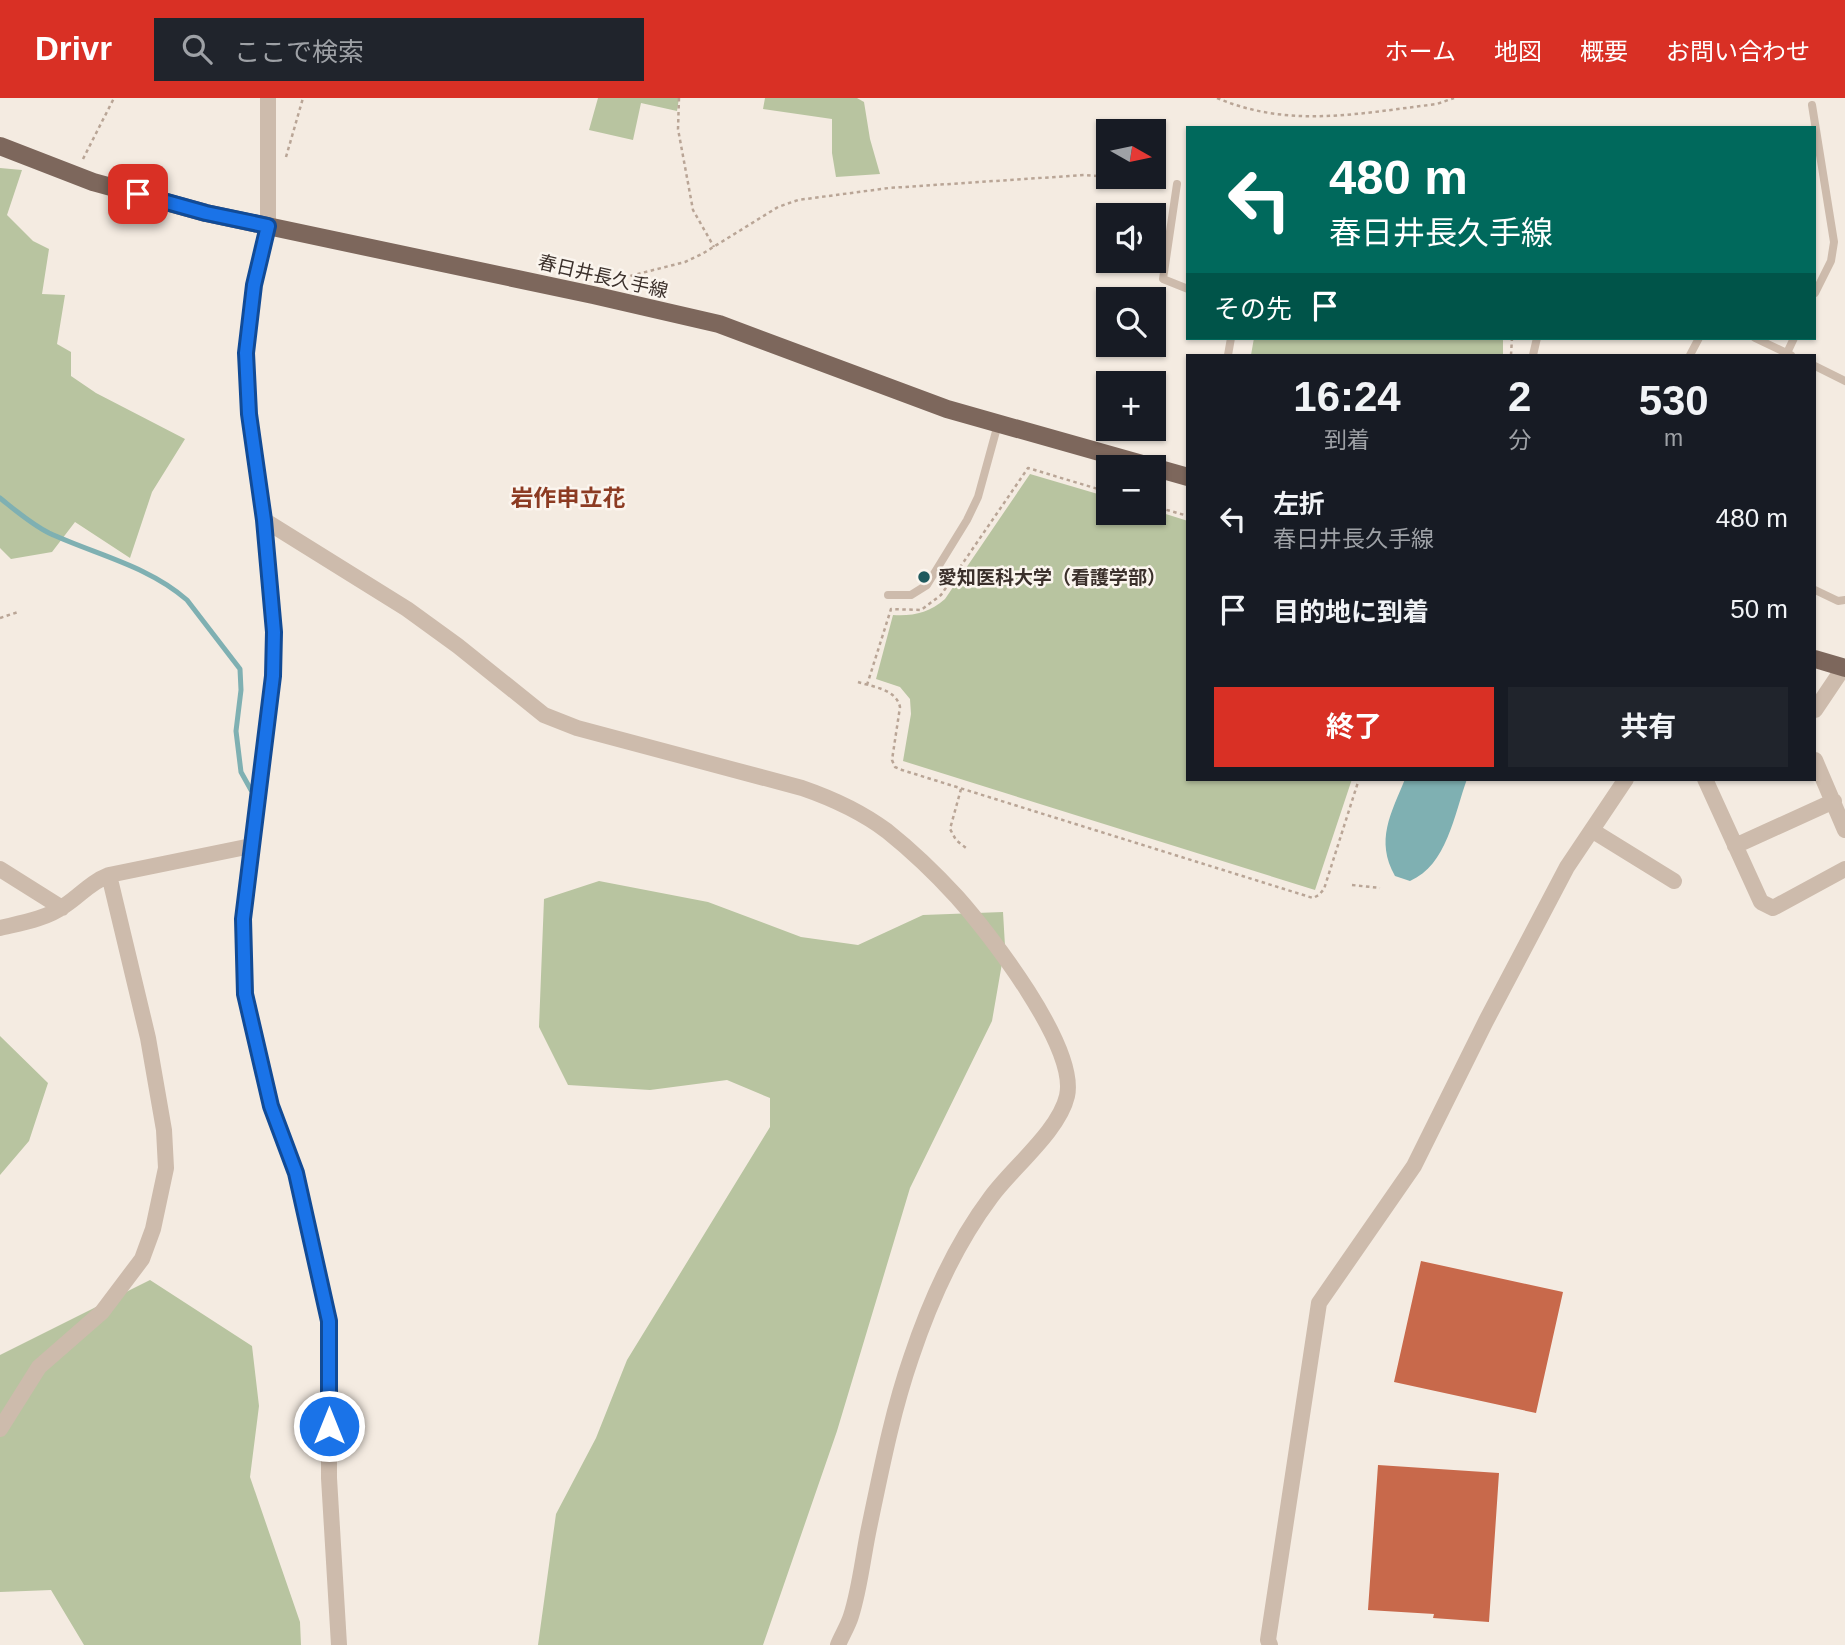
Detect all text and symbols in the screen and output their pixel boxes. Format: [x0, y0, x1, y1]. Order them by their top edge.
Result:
search box [154, 18, 644, 81]
text: Drivr [35, 30, 112, 67]
icon: search [178, 30, 216, 68]
text: ここで検索 [234, 37, 364, 67]
text: ホーム [1385, 38, 1456, 65]
text: 地図 [1494, 38, 1542, 65]
text: 概要 [1580, 38, 1628, 65]
text: お問い合わせ [1666, 38, 1810, 65]
north arrow [1096, 119, 1166, 189]
map controls [1096, 119, 1166, 525]
text: 480 m [1329, 150, 1468, 204]
icon: left [1214, 154, 1305, 245]
pin [108, 164, 168, 224]
icon: arrive [119, 175, 157, 213]
button: sound [1096, 203, 1166, 273]
text: 春日井長久手線 [1329, 215, 1553, 251]
street label: 春日井長久手線 [536, 251, 670, 302]
button: search [1096, 287, 1166, 357]
icon: arrive [1306, 287, 1344, 325]
text: その先 [1214, 294, 1292, 324]
button: + [1096, 371, 1166, 441]
text: 16:24 [1293, 373, 1401, 420]
text: 2 [1508, 373, 1531, 420]
text: 530 [1639, 377, 1709, 424]
text: m [1664, 425, 1683, 451]
text: 到着 [1324, 427, 1370, 453]
text: 分 [1508, 427, 1531, 453]
button: − [1096, 455, 1166, 525]
district label: 岩作申立花 [511, 485, 626, 511]
text: 左折 [1273, 489, 1325, 519]
icon: left [1214, 500, 1252, 538]
text: 480 m [1716, 503, 1788, 533]
text: 春日井長久手線 [1273, 526, 1434, 552]
place label: 愛知医科大学（看護学部） [938, 567, 1166, 588]
marker: 愛知医科大学（看護学部） [916, 569, 932, 585]
icon: arrive [1214, 591, 1252, 629]
text: 50 m [1730, 594, 1788, 624]
text: 目的地に到着 [1273, 597, 1429, 627]
button: 終了 [1214, 687, 1494, 767]
button: 共有 [1508, 687, 1788, 767]
position arrow [292, 1389, 366, 1463]

